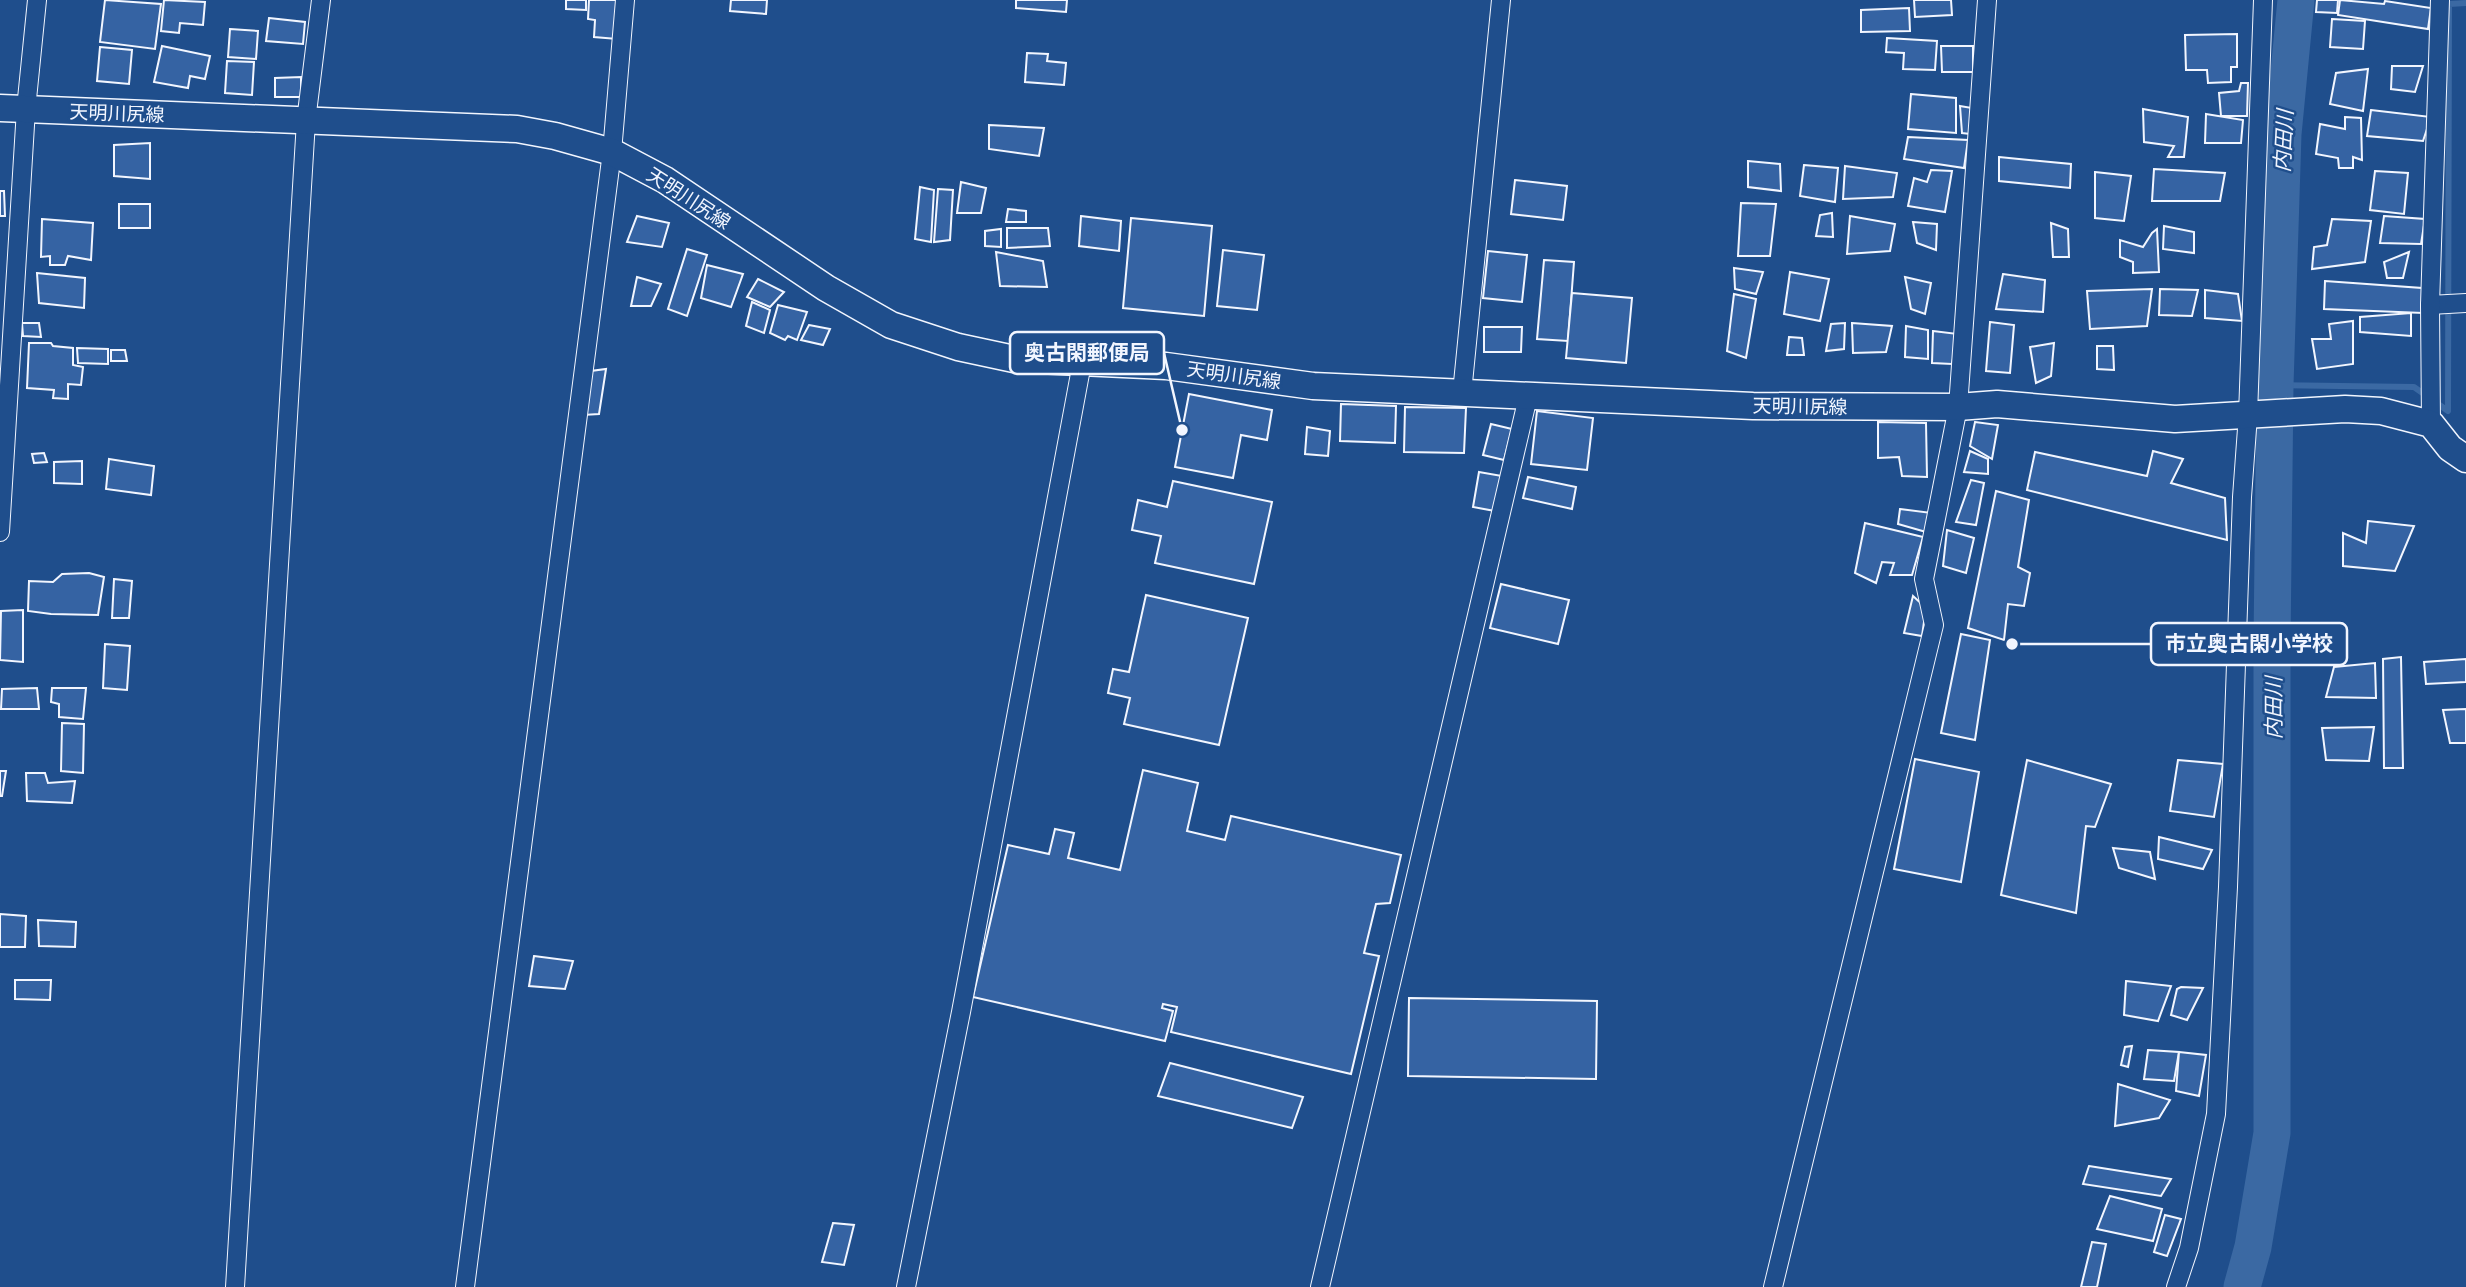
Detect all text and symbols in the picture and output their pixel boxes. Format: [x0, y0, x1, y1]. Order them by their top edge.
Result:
street label: 天明川尻線 [69, 99, 165, 127]
water label: 内田川 [2267, 107, 2299, 173]
street label: 天明川尻線 [643, 162, 735, 234]
callout: 奥古閑郵便局 [1010, 332, 1164, 374]
text: 奥古閑郵便局 [1024, 338, 1150, 366]
street label: 天明川尻線 [1185, 357, 1283, 393]
street label: 天明川尻線 [1752, 393, 1848, 419]
callout: 市立奥古閑小学校 [2151, 623, 2347, 665]
text: 市立奥古閑小学校 [2165, 629, 2333, 657]
water label: 内田川 [2259, 675, 2287, 740]

